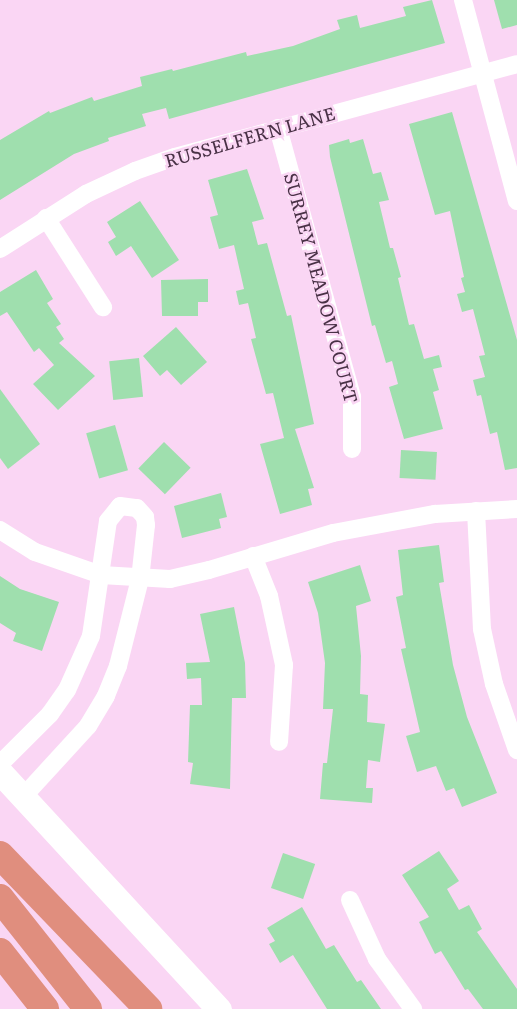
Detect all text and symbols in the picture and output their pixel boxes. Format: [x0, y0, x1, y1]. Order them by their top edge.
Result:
street label: RUSSELFERN LANE [162, 102, 338, 172]
street label: SURREY MEADOW COURT [280, 170, 362, 406]

